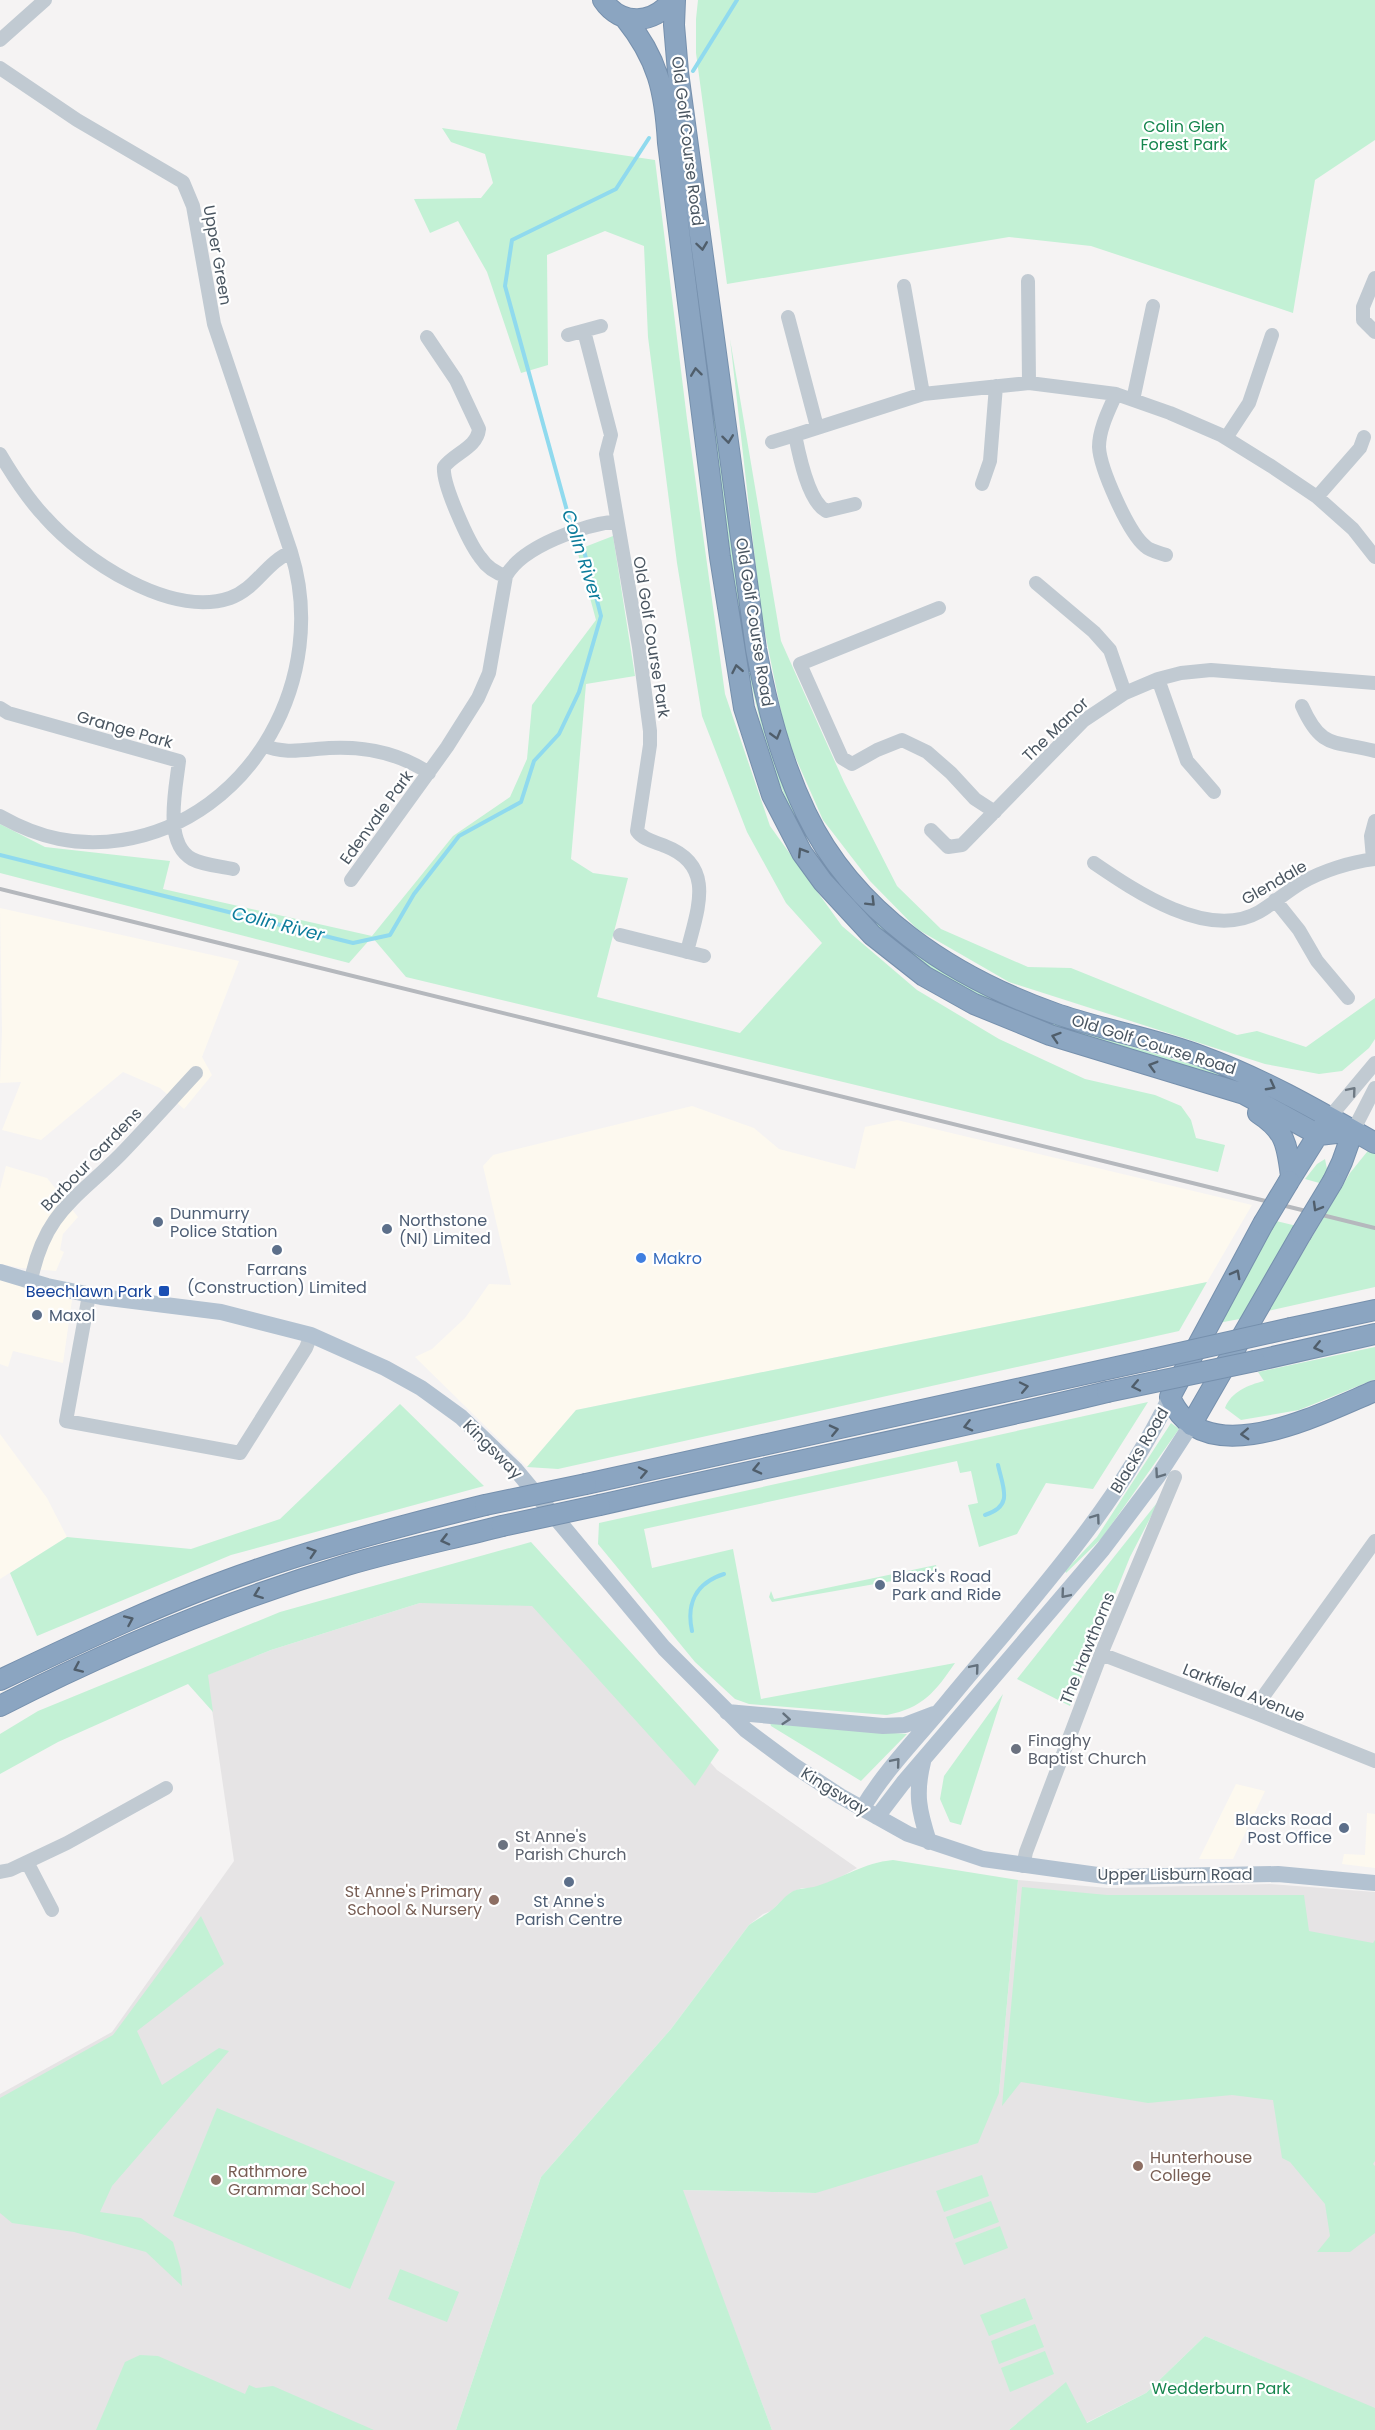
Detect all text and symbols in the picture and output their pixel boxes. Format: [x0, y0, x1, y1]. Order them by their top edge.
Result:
street label: Old Golf Course Road [666, 55, 709, 227]
park label: Colin Glen Forest Park [1141, 115, 1228, 156]
street label: Upper Green [197, 203, 238, 307]
one-way arrow [695, 241, 707, 250]
one-way arrow [691, 367, 703, 376]
one-way arrow [721, 434, 733, 443]
water label: Colin River [556, 506, 609, 605]
street label: Old Golf Course Road [730, 536, 779, 708]
street label: Old Golf Course Park [627, 555, 676, 720]
one-way arrow [731, 664, 744, 674]
street label: The Manor [1017, 692, 1094, 767]
street label: Grange Park [74, 705, 176, 754]
one-way arrow [769, 729, 781, 740]
street label: Edenvale Park [334, 765, 419, 869]
one-way arrow [798, 847, 809, 858]
street label: Glendale [1237, 854, 1311, 910]
one-way arrow [864, 895, 875, 906]
water label: Colin River [229, 900, 328, 947]
street label: Old Golf Course Road [1069, 1009, 1239, 1080]
one-way arrow [1051, 1031, 1062, 1044]
one-way arrow [1148, 1061, 1159, 1073]
one-way arrow [1265, 1079, 1276, 1090]
one-way arrow [1345, 1087, 1356, 1098]
street label: Barbour Gardens [36, 1102, 147, 1217]
one-way arrow [1313, 1201, 1324, 1211]
place label: Dunmurry Police Station [170, 1202, 278, 1243]
place label: Northstone (NI) Limited [399, 1209, 491, 1250]
marker: Dunmurry Police Station [151, 1215, 165, 1229]
marker: Northstone (NI) Limited [380, 1222, 394, 1236]
marker: Farrans (Construction) Limited [270, 1243, 284, 1257]
place label: Makro [653, 1247, 702, 1270]
marker: Makro [634, 1251, 648, 1265]
place label: Farrans (Construction) Limited [187, 1258, 367, 1299]
one-way arrow [1229, 1270, 1240, 1280]
place label: Beechlawn Park [26, 1280, 153, 1303]
marker: Beechlawn Park [157, 1284, 171, 1298]
place label: Maxol [49, 1304, 95, 1327]
marker: Maxol [30, 1308, 44, 1322]
one-way arrow [1313, 1340, 1323, 1353]
one-way arrow [1132, 1379, 1142, 1392]
one-way arrow [1019, 1381, 1029, 1394]
street label: Blacks Road [1105, 1403, 1174, 1498]
street label: Kingsway [458, 1414, 528, 1484]
one-way arrow [964, 1418, 974, 1431]
one-way arrow [828, 1424, 838, 1437]
one-way arrow [1240, 1428, 1249, 1441]
one-way arrow [752, 1462, 762, 1475]
one-way arrow [638, 1466, 648, 1479]
one-way arrow [1155, 1467, 1166, 1478]
one-way arrow [1089, 1514, 1100, 1525]
one-way arrow [441, 1533, 451, 1546]
one-way arrow [306, 1547, 317, 1559]
place label: Black's Road Park and Ride [892, 1565, 1001, 1606]
marker: Black's Road Park and Ride [873, 1578, 887, 1592]
one-way arrow [253, 1587, 264, 1599]
one-way arrow [1062, 1587, 1073, 1598]
street label: The Hawthorns [1055, 1589, 1120, 1708]
one-way arrow [123, 1615, 134, 1627]
street label: Larkfield Avenue [1179, 1657, 1309, 1728]
one-way arrow [73, 1660, 84, 1672]
one-way arrow [968, 1664, 979, 1675]
one-way arrow [781, 1712, 790, 1725]
place label: Finaghy Baptist Church [1028, 1729, 1146, 1770]
marker: Finaghy Baptist Church [1009, 1742, 1023, 1756]
one-way arrow [889, 1758, 900, 1769]
street label: Kingsway [796, 1762, 873, 1821]
place label: Blacks Road Post Office [1235, 1808, 1332, 1849]
marker: Blacks Road Post Office [1337, 1821, 1351, 1835]
place label: St Anne's Parish Church [515, 1825, 627, 1866]
marker: St Anne's Parish Church [496, 1838, 510, 1852]
street label: Upper Lisburn Road [1098, 1863, 1252, 1886]
marker: St Anne's Parish Centre [562, 1875, 576, 1889]
place label: St Anne's Primary School & Nursery [345, 1880, 482, 1921]
place label: St Anne's Parish Centre [515, 1890, 623, 1931]
marker: St Anne's Primary School & Nursery [487, 1893, 501, 1907]
place label: Hunterhouse College [1150, 2146, 1252, 2187]
marker: Hunterhouse College [1131, 2159, 1145, 2173]
place label: Rathmore Grammar School [228, 2160, 365, 2201]
marker: Rathmore Grammar School [209, 2173, 223, 2187]
park label: Wedderburn Park [1152, 2377, 1291, 2400]

